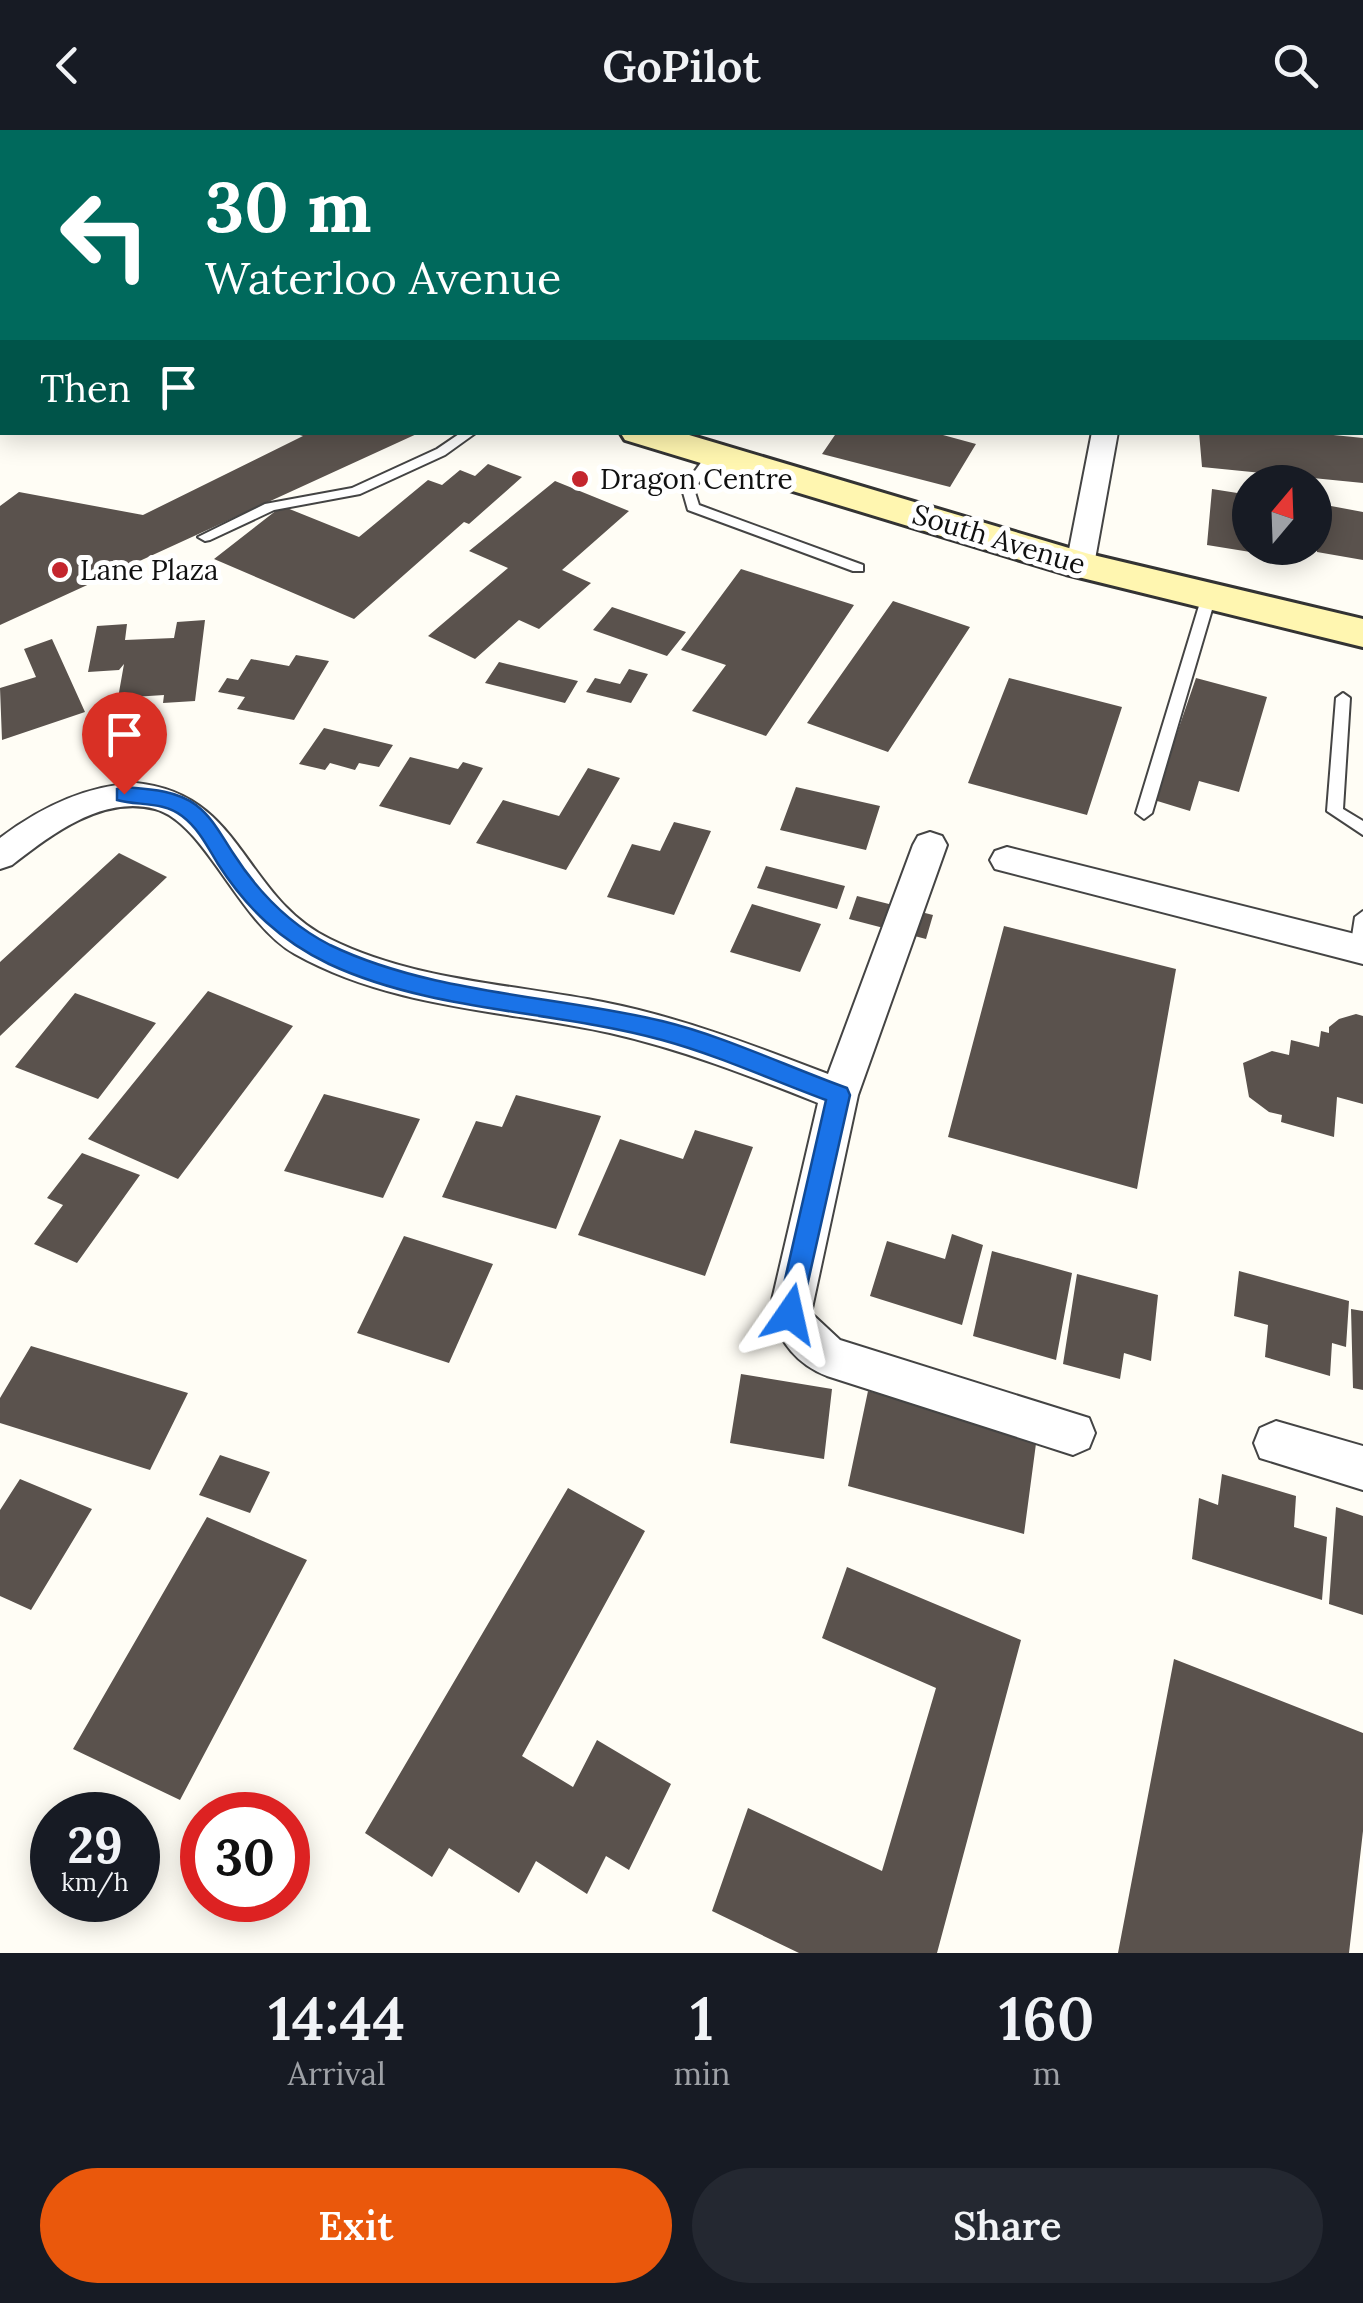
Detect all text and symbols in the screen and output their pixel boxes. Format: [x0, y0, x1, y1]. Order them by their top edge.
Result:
text: GoPilot [602, 37, 761, 94]
icon: back [40, 38, 95, 93]
icon: search [1268, 38, 1323, 93]
text: 30 m [205, 162, 372, 251]
icon: left [40, 170, 170, 300]
text: Waterloo Avenue [205, 249, 562, 306]
icon: arrive [151, 360, 206, 415]
text: Then [40, 364, 131, 412]
place label: Dragon Centre [600, 461, 793, 497]
north arrow [1232, 465, 1332, 565]
map controls [1232, 465, 1332, 565]
marker: Dragon Centre [569, 468, 591, 490]
street label: South Avenue [908, 496, 1090, 582]
place label: Lane Plaza [80, 552, 218, 588]
marker: Lane Plaza [49, 559, 71, 581]
pin [82, 692, 167, 795]
icon: arrive [97, 707, 152, 762]
position arrow [738, 1262, 842, 1366]
speed limit sign: 30 [180, 1792, 310, 1922]
text: 29 [67, 1813, 123, 1877]
text: km/h [61, 1866, 129, 1898]
text: 14:44 [268, 1980, 405, 2056]
text: 1 [690, 1980, 714, 2056]
text: 160 [999, 1980, 1095, 2056]
text: Arrival [288, 2053, 386, 2094]
text: min [674, 2053, 731, 2094]
text: m [1032, 2053, 1061, 2094]
button: Exit [40, 2168, 672, 2283]
button: Share [692, 2168, 1323, 2283]

